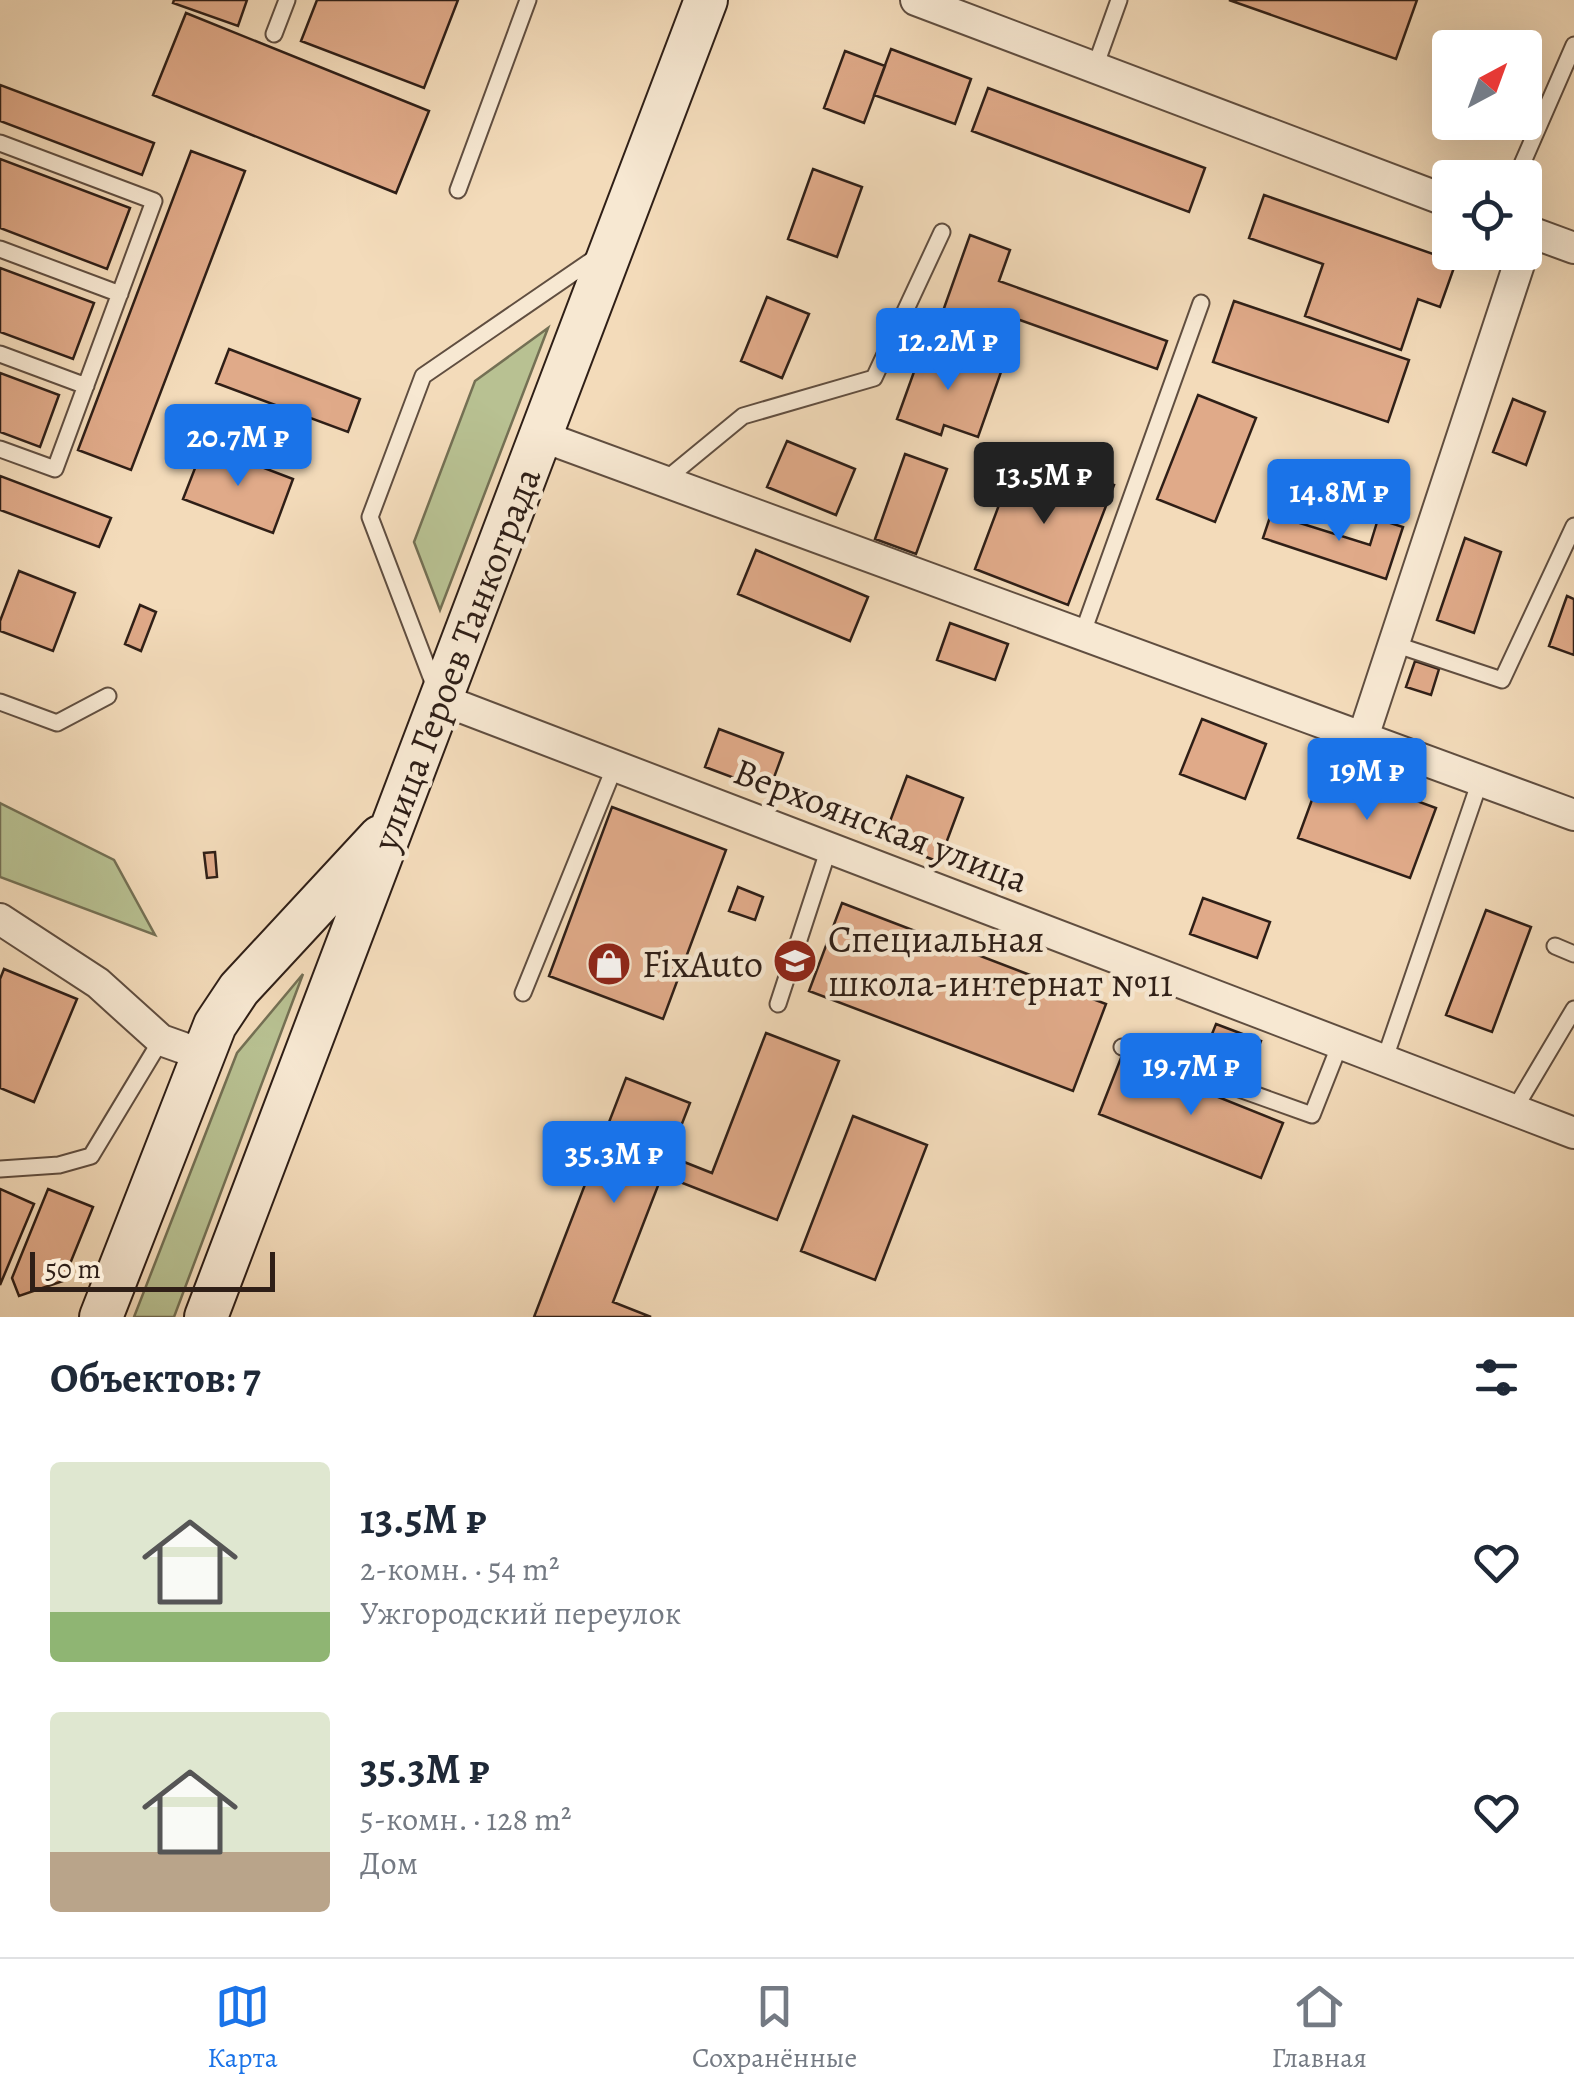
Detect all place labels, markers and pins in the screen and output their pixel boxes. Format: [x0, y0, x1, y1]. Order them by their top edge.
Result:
pin: 12.2M ₽ [856, 308, 1040, 393]
pin: 20.7M ₽ [146, 404, 330, 489]
pin: 13.5M ₽ [952, 442, 1136, 527]
pin: 14.8M ₽ [1247, 459, 1431, 544]
pin: 19M ₽ [1297, 738, 1437, 823]
place label: Специальная школа-интернат №11 [828, 913, 1173, 1009]
place label: FixAuto [642, 938, 763, 990]
school or university icon: Специальная школа-интернат №11 [772, 938, 818, 984]
shop icon: FixAuto [586, 941, 632, 987]
pin: 19.7M ₽ [1099, 1033, 1283, 1118]
pin: 35.3M ₽ [522, 1121, 706, 1206]

